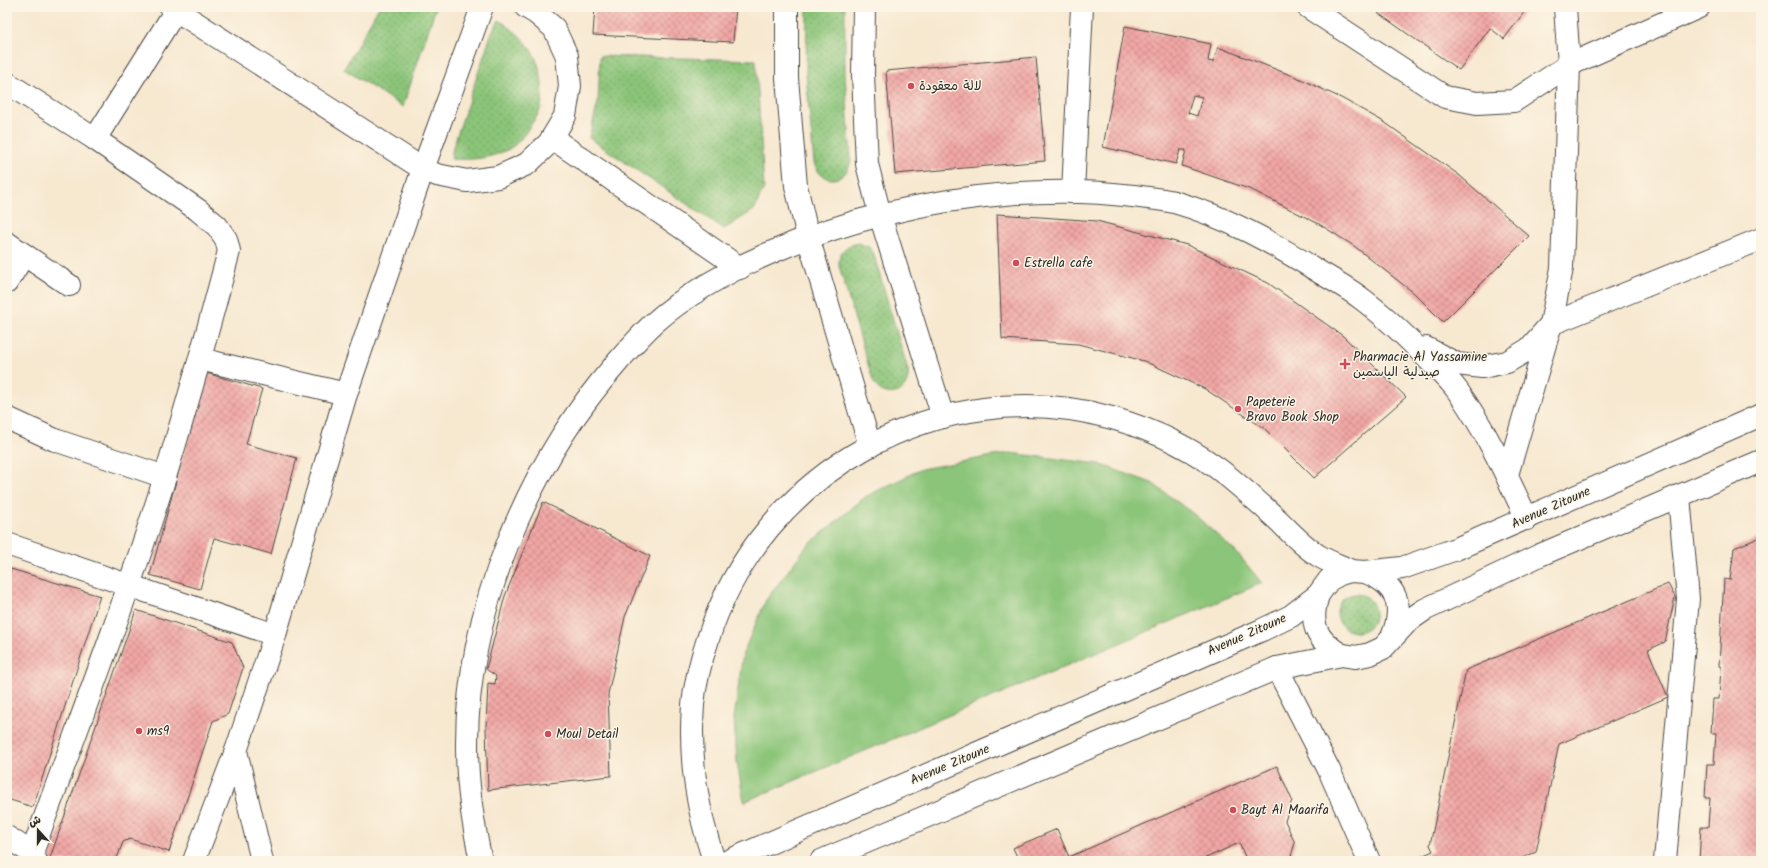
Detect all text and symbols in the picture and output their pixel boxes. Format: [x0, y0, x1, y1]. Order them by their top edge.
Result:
place label: لالة معقودة [919, 76, 982, 97]
marker: لالة معقودة [906, 81, 916, 91]
place label: Estrella cafe [1024, 253, 1093, 274]
marker: Estrella cafe [1011, 258, 1021, 268]
place label: Pharmacie Al Yassamine صيدلية الياسمين [1353, 347, 1487, 383]
marker: Pharmacie Al Yassamine صيدلية الياسمين [1340, 359, 1350, 369]
place label: Papeterie Bravo Book Shop [1246, 392, 1339, 428]
marker: Papeterie Bravo Book Shop [1233, 404, 1243, 414]
street label: Avenue Zitoune [1508, 481, 1594, 535]
street label: Avenue Zitoune [1204, 608, 1290, 662]
place label: ms9 [147, 721, 170, 742]
place label: Moul Detail [556, 724, 618, 745]
marker: ms9 [134, 726, 144, 736]
marker: Moul Detail [543, 729, 553, 739]
street label: Avenue Zitoune [907, 739, 993, 791]
place label: Bayt Al Maarifa [1241, 800, 1329, 821]
marker: Bayt Al Maarifa [1228, 805, 1238, 815]
north arrow [18, 810, 58, 850]
text: ش [26, 811, 44, 832]

